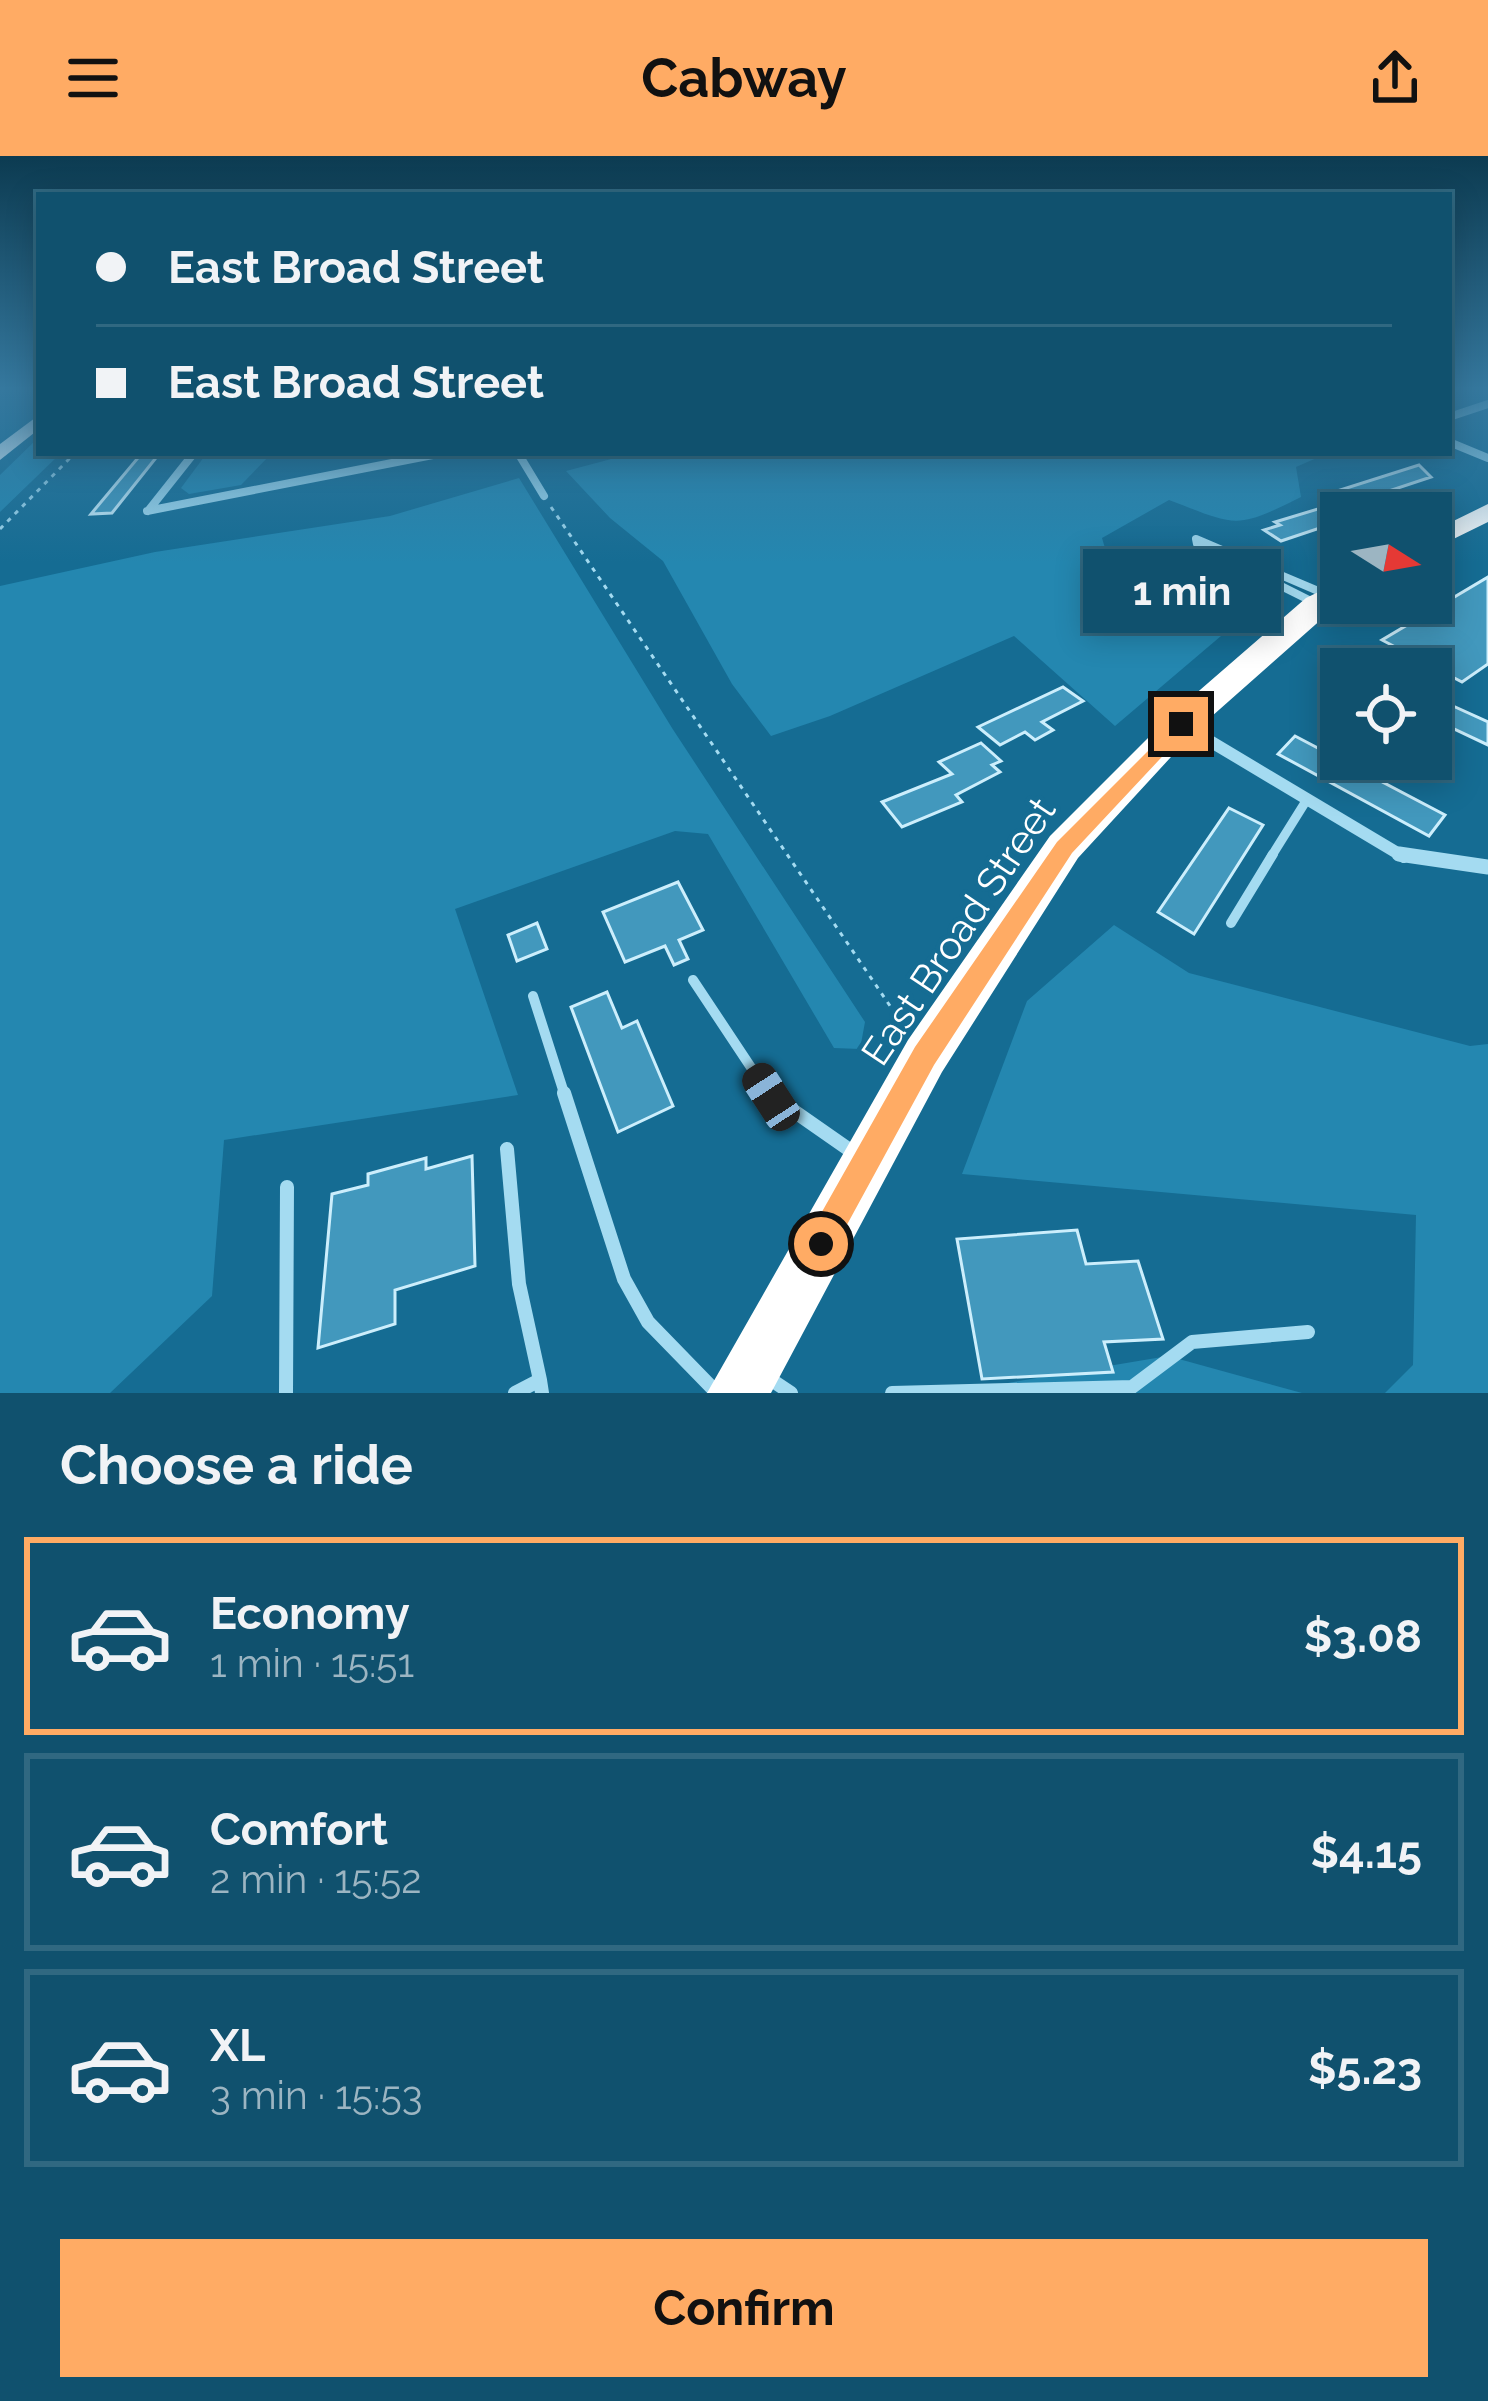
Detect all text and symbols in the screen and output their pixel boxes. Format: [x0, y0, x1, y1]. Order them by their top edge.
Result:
icon: menu [60, 45, 126, 111]
icon: share [1362, 45, 1428, 111]
text: Cabway [641, 46, 847, 110]
text: East Broad Street [168, 241, 544, 294]
text: East Broad Street [168, 356, 544, 409]
north arrow [1320, 492, 1452, 624]
map controls [1320, 492, 1452, 780]
callout: 1 min [1082, 550, 1280, 634]
text: 1 min [1133, 568, 1231, 614]
button: locate [1320, 648, 1452, 780]
route end [1154, 697, 1208, 751]
street label: East Broad Street [852, 789, 1064, 1073]
car [736, 1057, 806, 1137]
route start [794, 1217, 848, 1271]
text: Choose a ride [60, 1433, 413, 1497]
icon: car [66, 1582, 174, 1690]
text: Economy [210, 1587, 410, 1640]
text: $3.08 [1304, 1610, 1422, 1663]
text: 1 min · 15:51 [210, 1640, 414, 1686]
icon: car [66, 1798, 174, 1906]
text: Comfort [210, 1803, 388, 1856]
text: $4.15 [1310, 1826, 1422, 1879]
text: 2 min · 15:52 [210, 1856, 421, 1902]
icon: car [66, 2014, 174, 2122]
text: XL [210, 2019, 265, 2072]
text: $5.23 [1308, 2042, 1422, 2095]
text: 3 min · 15:53 [210, 2072, 422, 2118]
button: Confirm [60, 2239, 1428, 2377]

